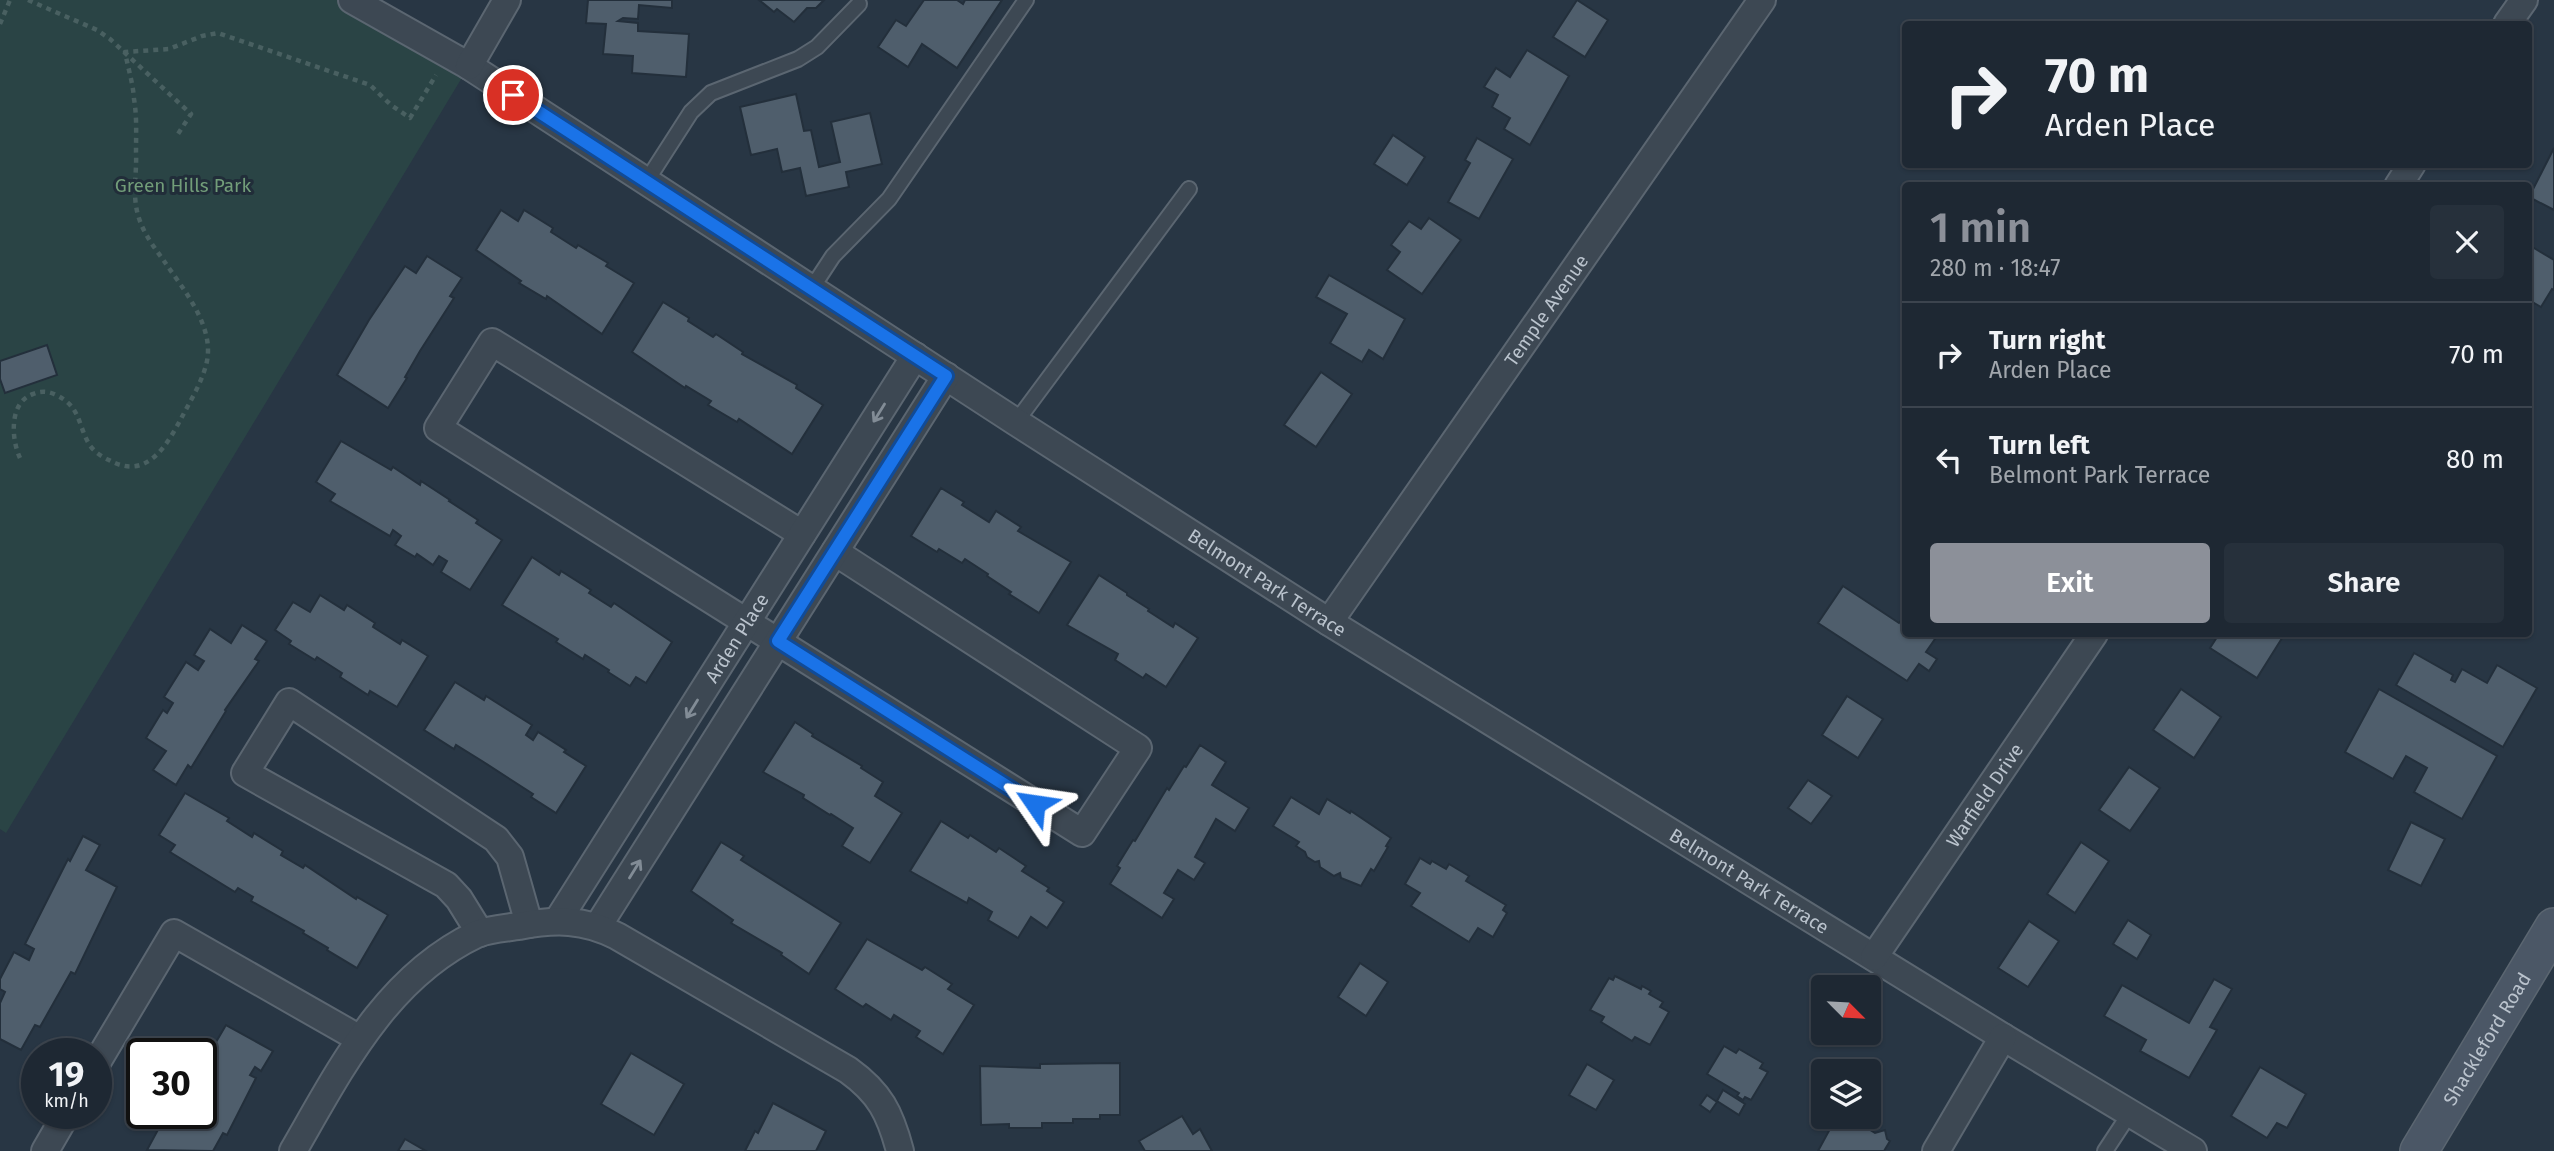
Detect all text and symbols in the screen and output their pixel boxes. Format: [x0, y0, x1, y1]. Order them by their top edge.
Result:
text: 70 m [2045, 46, 2149, 105]
icon: right [1930, 49, 2021, 140]
pin [483, 65, 543, 125]
icon: arrive [494, 76, 532, 114]
text: Arden Place [2045, 106, 2216, 144]
park label: Green Hills Park [115, 174, 251, 197]
text: 1 min [1930, 203, 2031, 253]
button: close [2430, 205, 2504, 279]
street label: Temple Avenue [1500, 250, 1593, 371]
text: 280 m · 18:47 [1930, 254, 2060, 282]
text: Turn right [1989, 325, 2106, 356]
icon: right [1930, 336, 1968, 374]
text: 70 m [2449, 339, 2504, 370]
text: Arden Place [1989, 356, 2112, 384]
one-way arrow [871, 403, 885, 423]
text: Turn left [1989, 430, 2090, 461]
icon: left [1930, 441, 1968, 479]
text: 80 m [2446, 444, 2504, 475]
text: Belmont Park Terrace [1989, 461, 2210, 489]
street label: Belmont Park Terrace [1184, 524, 1350, 642]
button: Exit [1930, 543, 2210, 623]
button: Share [2224, 543, 2504, 623]
street label: Arden Place [700, 589, 774, 687]
one-way arrow [684, 699, 698, 719]
street label: Warfield Drive [1941, 739, 2028, 852]
position arrow [998, 767, 1072, 841]
street label: Belmont Park Terrace [1665, 823, 1833, 939]
one-way arrow [628, 859, 642, 879]
street label: Shackleford Road [2438, 969, 2536, 1110]
north arrow [1811, 975, 1881, 1045]
map controls [1811, 975, 1881, 1129]
speed limit sign: 30 [126, 1038, 217, 1129]
text: 19 [49, 1053, 84, 1095]
button: layers [1811, 1059, 1881, 1129]
text: km/h [44, 1090, 89, 1112]

